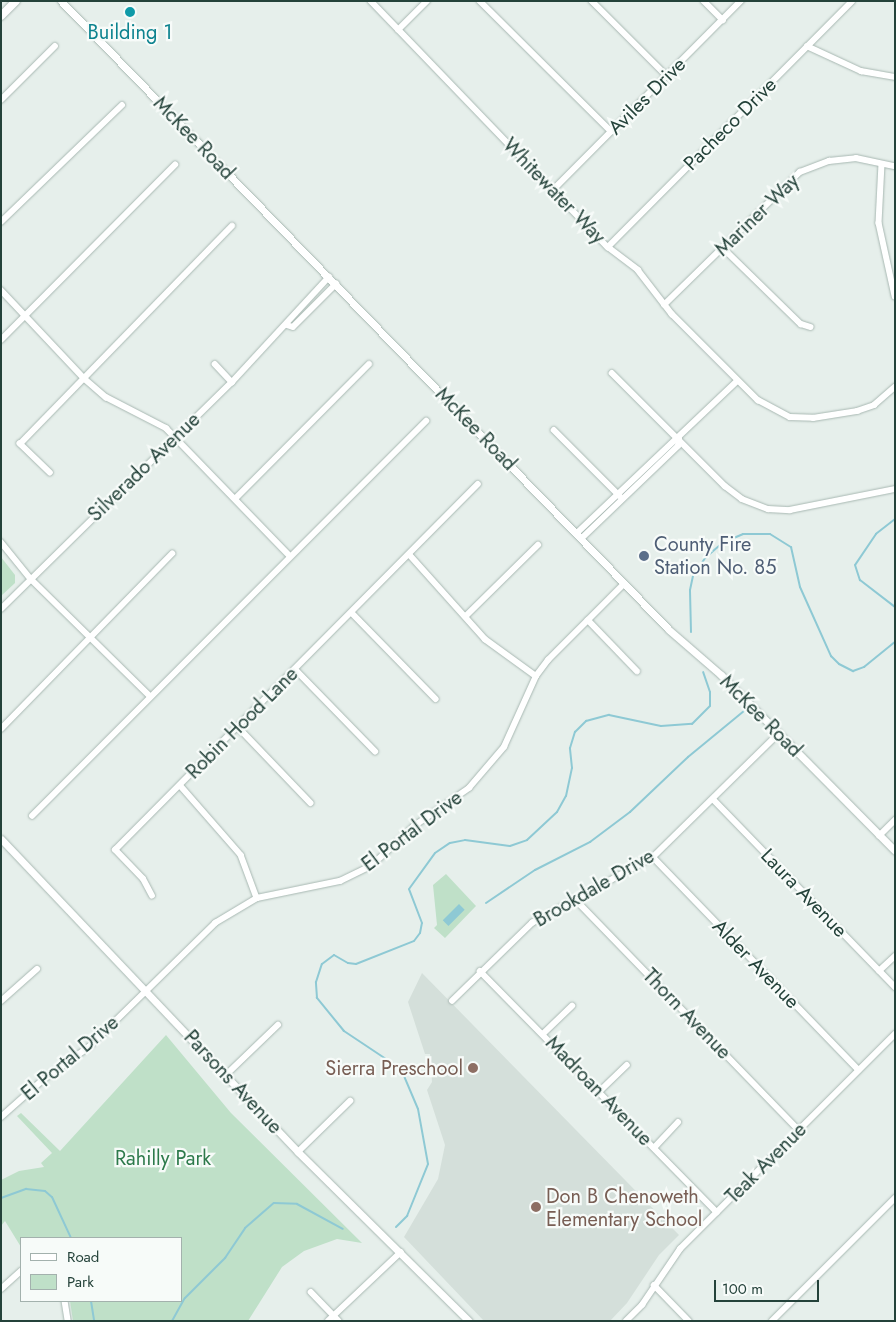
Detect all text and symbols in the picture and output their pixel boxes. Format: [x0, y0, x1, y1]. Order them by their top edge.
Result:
marker: Building 1 [124, 6, 136, 18]
place label: Building 1 [88, 20, 172, 44]
street label: Aviles Drive [603, 52, 691, 140]
street label: Pacheco Drive [679, 73, 781, 175]
street label: McKee Road [148, 91, 240, 185]
street label: Whitewater Way [498, 133, 610, 249]
street label: Mariner Way [710, 169, 804, 261]
street label: McKee Road [430, 382, 522, 476]
street label: Silverado Avenue [83, 407, 205, 527]
place label: County Fire Station No. 85 [654, 532, 776, 579]
marker: County Fire Station No. 85 [638, 550, 650, 562]
street label: Robin Hood Lane [181, 662, 303, 784]
street label: McKee Road [715, 670, 807, 762]
street label: El Portal Drive [357, 786, 467, 876]
street label: Brookdale Drive [530, 844, 658, 932]
street label: Laura Avenue [756, 844, 852, 942]
street label: Alder Avenue [708, 914, 804, 1014]
street label: Thorn Avenue [638, 964, 736, 1064]
street label: El Portal Drive [17, 1010, 123, 1106]
street label: Parsons Avenue [179, 1025, 287, 1139]
street label: Madroan Avenue [541, 1031, 657, 1151]
place label: Sierra Preschool [325, 1056, 463, 1080]
marker: Sierra Preschool [467, 1062, 479, 1074]
street label: Teak Avenue [721, 1118, 811, 1208]
park label: Rahilly Park [115, 1146, 211, 1170]
place label: Don B Chenoweth Elementary School [546, 1184, 702, 1231]
marker: Don B Chenoweth Elementary School [530, 1201, 542, 1213]
legend [20, 1237, 182, 1302]
text: Road [67, 1246, 99, 1268]
scale bar [716, 1270, 821, 1302]
text: Park [67, 1271, 94, 1293]
text: 100 m [722, 1278, 763, 1300]

